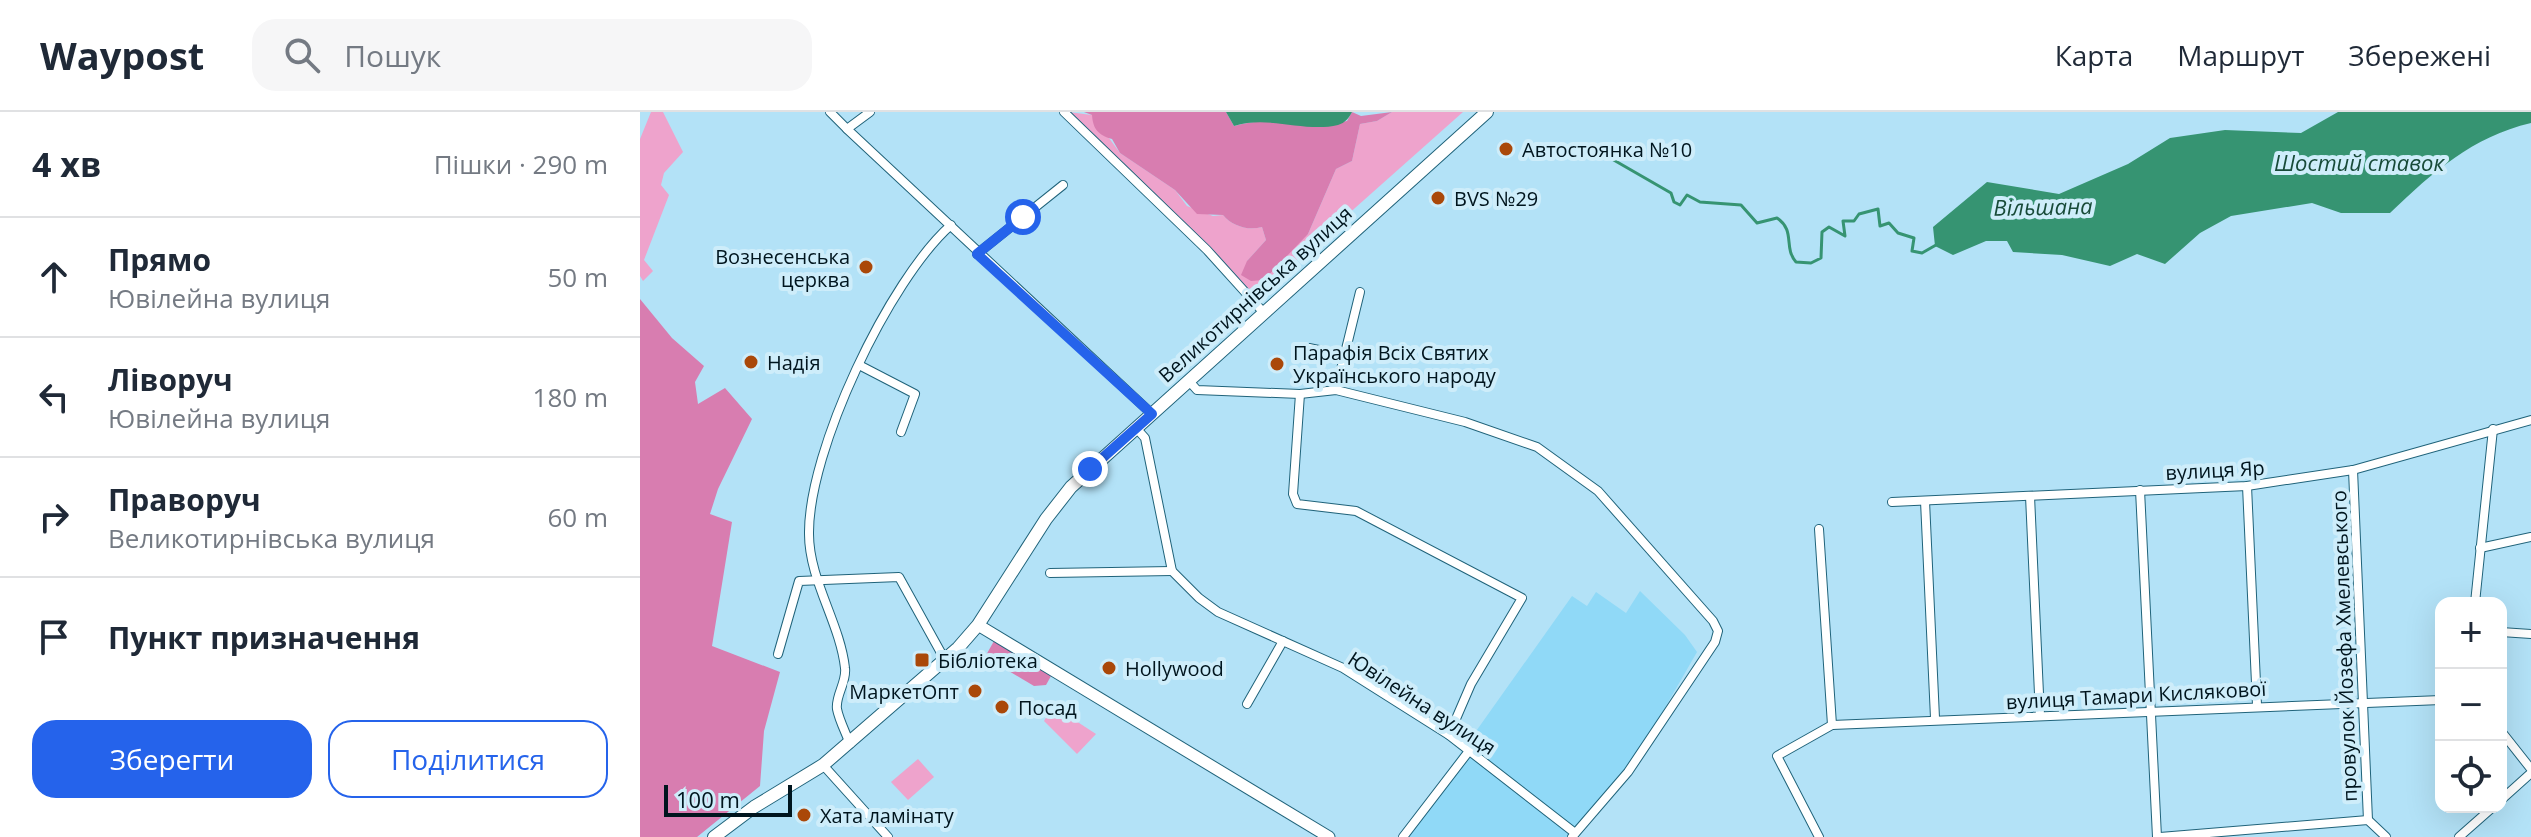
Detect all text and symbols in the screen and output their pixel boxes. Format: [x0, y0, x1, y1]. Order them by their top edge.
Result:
search box [252, 19, 812, 91]
text: Waypost [40, 29, 204, 81]
icon: search [280, 33, 324, 77]
text: Пошук [344, 35, 441, 76]
text: Карта [2055, 36, 2133, 74]
text: Маршрут [2177, 36, 2304, 74]
text: Збережені [2348, 36, 2491, 74]
place label: Автостоянка №10 [1522, 136, 1692, 163]
marker: Автостоянка №10 [1497, 140, 1515, 158]
text: 4 хв [32, 141, 101, 187]
text: Пішки · 290 m [434, 146, 608, 182]
water label: Шостий ставок [2274, 147, 2445, 177]
place label: BVS №29 [1454, 185, 1538, 212]
marker: BVS №29 [1429, 189, 1447, 207]
water label: Вільшана [1993, 190, 2093, 222]
route start [1005, 199, 1041, 235]
street label: Великотирнівська вулиця [1153, 200, 1357, 388]
text: Прямо [108, 239, 211, 280]
place label: Вознесенська церква [715, 243, 850, 293]
icon: ahead [32, 255, 76, 299]
marker: Вознесенська церква [857, 258, 875, 276]
text: 50 m [547, 259, 608, 295]
text: Ювілейна вулиця [108, 280, 330, 316]
place label: Парафія Всіх Святих Українського народу [1293, 339, 1497, 389]
place label: Надія [767, 349, 820, 376]
marker: Надія [742, 353, 760, 371]
marker: Парафія Всіх Святих Українського народу [1268, 355, 1286, 373]
text: Ліворуч [108, 359, 233, 400]
icon: left [32, 375, 76, 419]
text: 180 m [533, 379, 608, 415]
text: Ювілейна вулиця [108, 400, 330, 436]
route end [1072, 451, 1108, 487]
street label: вулиця Яр [2165, 454, 2265, 486]
text: Праворуч [108, 479, 261, 520]
street label: провулок Йозефа Хмелевського [2325, 490, 2363, 802]
icon: right [32, 495, 76, 539]
text: 60 m [547, 499, 608, 535]
text: Великотирнівська вулиця [108, 520, 435, 556]
map controls [2435, 597, 2507, 813]
button: + [2435, 597, 2507, 669]
icon: arrive [32, 615, 76, 659]
text: Пункт призначення [108, 617, 420, 658]
street label: Ювілейна вулиця [1343, 645, 1501, 761]
place label: Бібліотека [938, 647, 1038, 674]
marker: Бібліотека [913, 651, 931, 669]
place label: Hollywood [1125, 655, 1224, 682]
marker: Hollywood [1100, 659, 1118, 677]
button: − [2435, 669, 2507, 741]
street label: вулиця Тамари Кислякової [2005, 675, 2268, 715]
place label: МаркетОпт [849, 678, 959, 705]
marker: МаркетОпт [966, 682, 984, 700]
place label: Посад [1018, 694, 1077, 721]
marker: Посад [993, 698, 1011, 716]
button: Зберегти [32, 720, 312, 798]
button: Поділитися [328, 720, 608, 798]
button: locate [2435, 741, 2507, 813]
scale bar [664, 781, 792, 817]
text: 100 m [676, 784, 740, 814]
place label: Хата ламінату [820, 802, 955, 829]
marker: Хата ламінату [795, 806, 813, 824]

